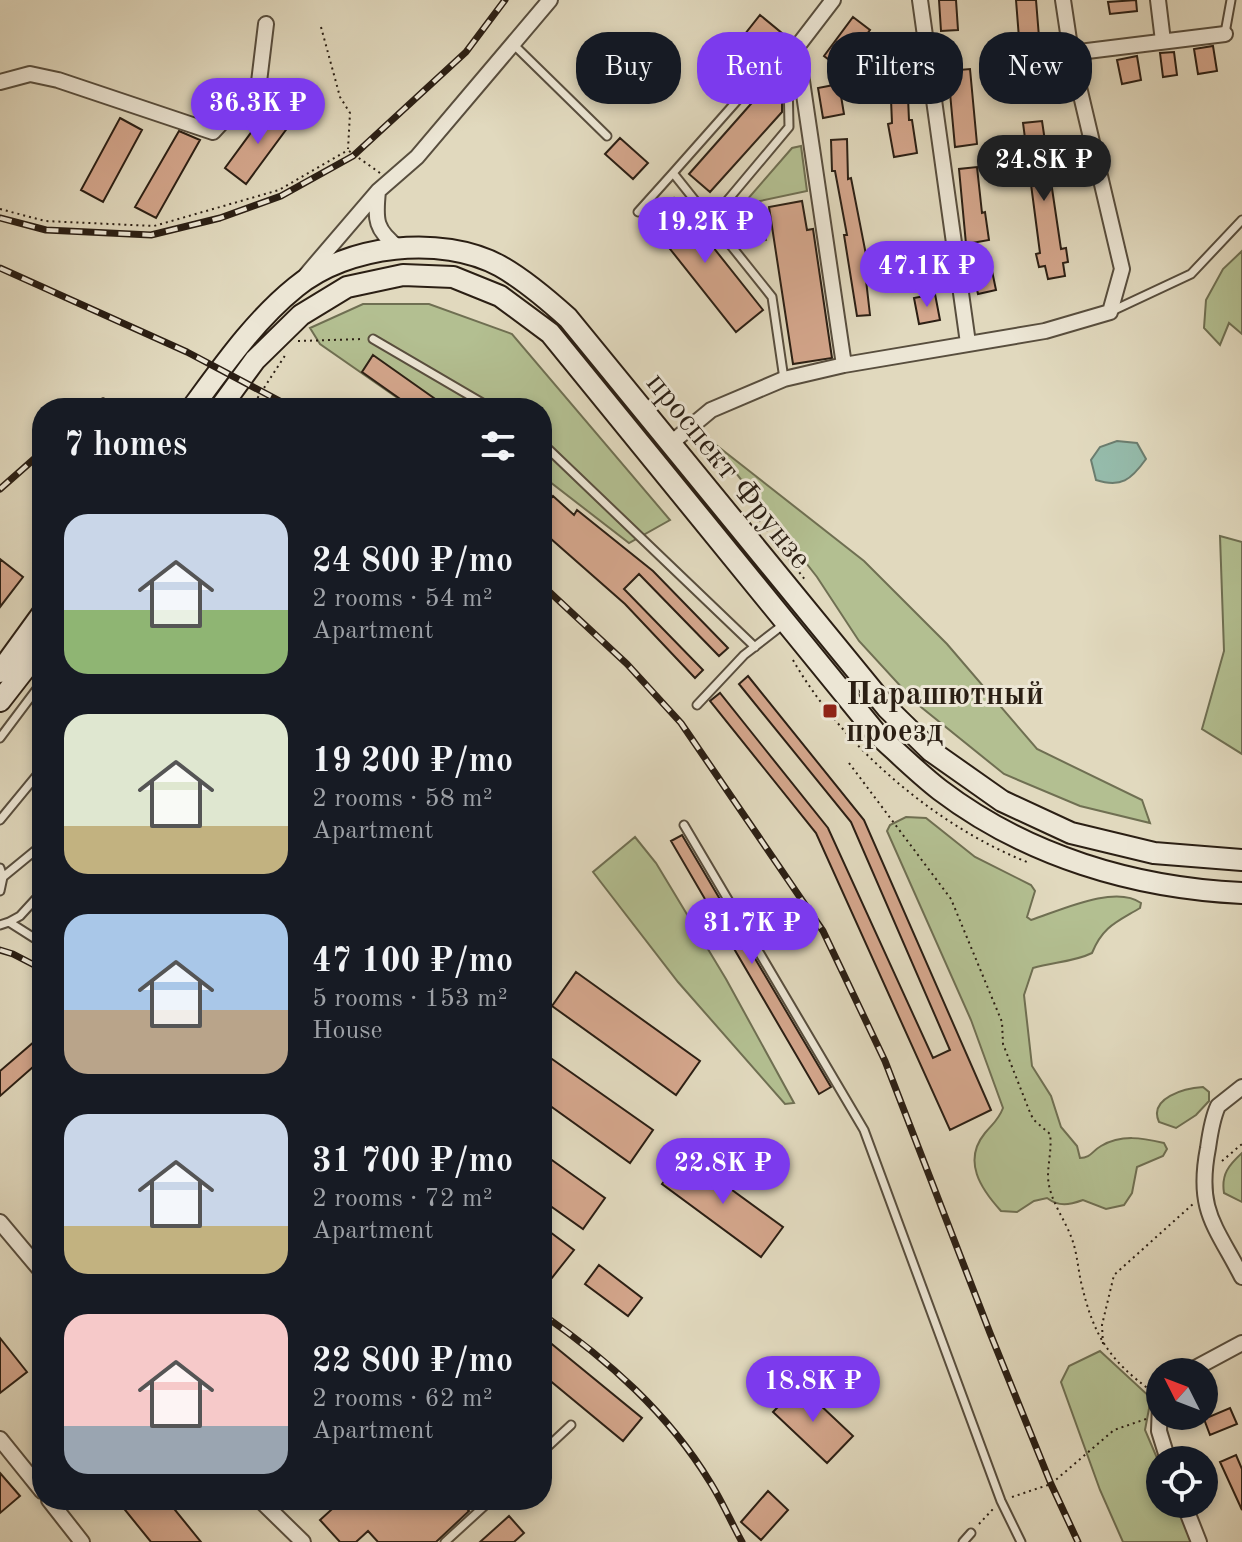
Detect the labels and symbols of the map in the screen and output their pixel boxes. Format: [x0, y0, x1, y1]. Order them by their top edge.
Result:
pin: 36.3K ₽ [184, 78, 332, 146]
pin: 24.8K ₽ [970, 135, 1118, 203]
pin: 19.2K ₽ [631, 197, 779, 265]
pin: 47.1K ₽ [853, 241, 1001, 309]
street label: проспект Фрунзе [639, 368, 816, 576]
place label: Парашютный проезд [846, 680, 1044, 749]
marker: Парашютный проезд [821, 702, 839, 720]
pin: 31.7K ₽ [678, 898, 826, 966]
pin: 22.8K ₽ [649, 1138, 797, 1206]
pin: 18.8K ₽ [739, 1356, 887, 1424]
north arrow [1146, 1358, 1218, 1430]

